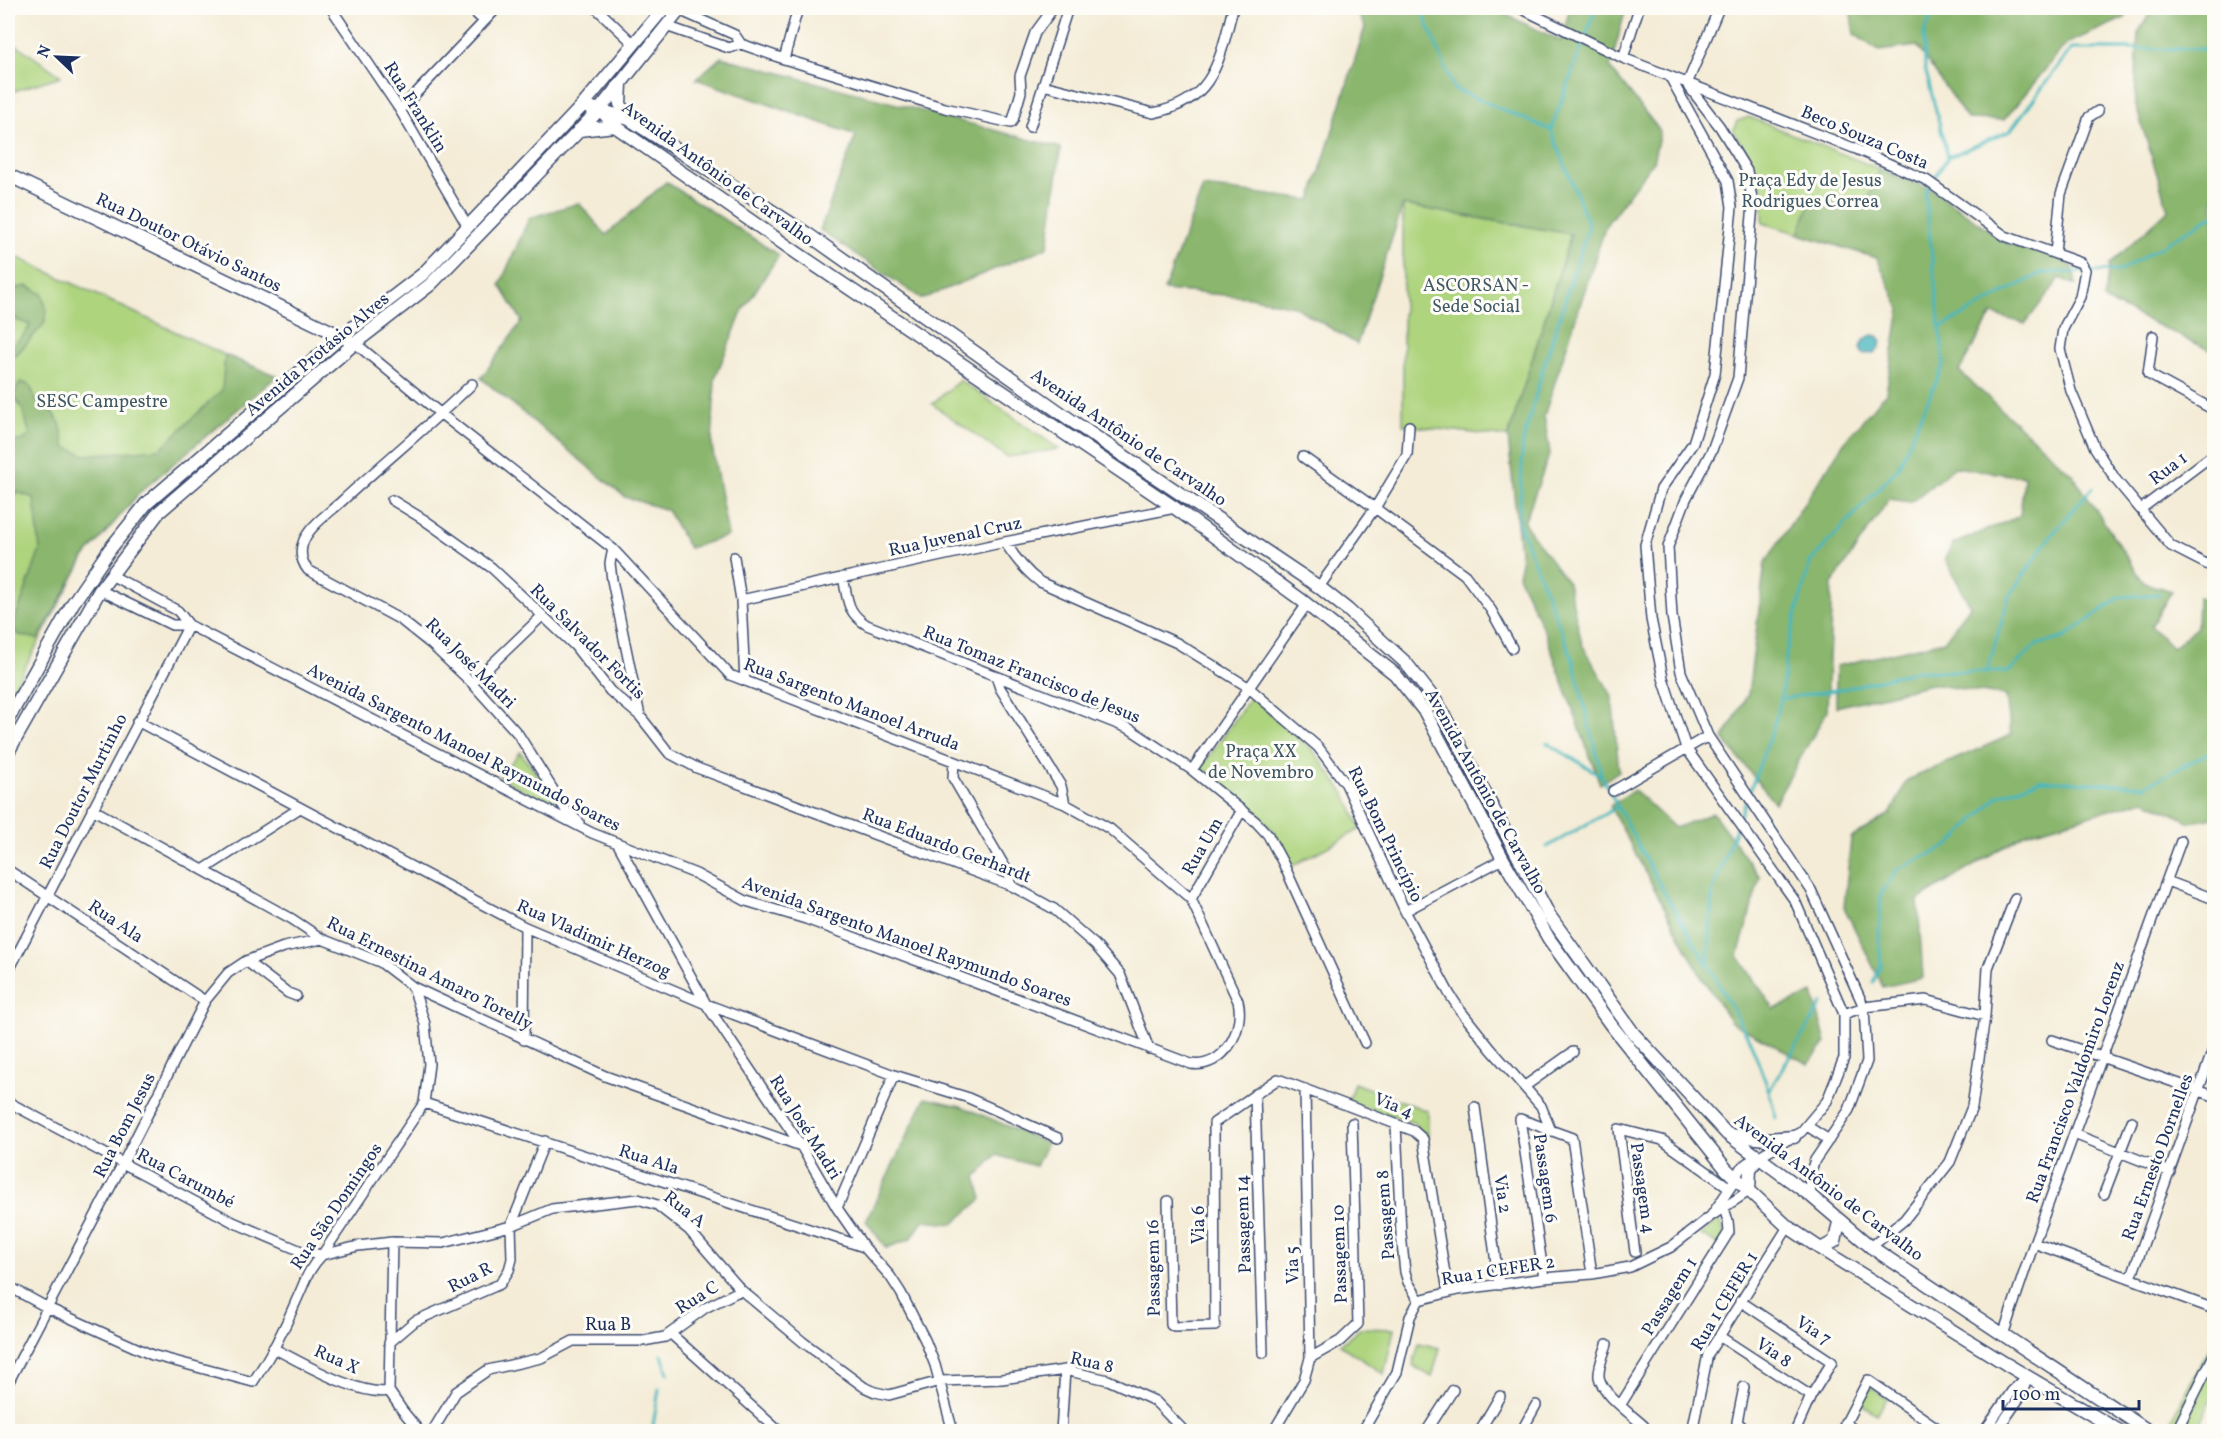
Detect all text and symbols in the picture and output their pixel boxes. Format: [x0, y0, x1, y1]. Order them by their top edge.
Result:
north arrow [27, 27, 87, 87]
text: N [33, 42, 58, 62]
street label: Rua Franklin [377, 57, 453, 158]
street label: Avenida Antônio de Carvalho [616, 96, 818, 252]
street label: Beco Souza Costa [1797, 100, 1932, 177]
park label: Praça Edy de Jesus Rodrigues Correa [1738, 169, 1882, 215]
street label: Rua Doutor Otávio Santos [91, 187, 285, 299]
park label: ASCORSAN - Sede Social [1423, 274, 1529, 320]
street label: Avenida Protásio Alves [241, 287, 395, 423]
street label: Avenida Antônio de Carvalho [1025, 363, 1231, 513]
park label: SESC Campestre [36, 390, 168, 415]
street label: Rua 1 [2145, 447, 2193, 492]
street label: Rua Juvenal Cruz [886, 511, 1024, 564]
street label: Rua Salvador Fortis [524, 579, 650, 705]
street label: Rua José Madri [419, 613, 521, 715]
street label: Rua Tomaz Francisco de Jesus [919, 620, 1144, 730]
street label: Rua Sargento Manoel Arruda [740, 653, 963, 758]
street label: Avenida Sargento Manoel Raymundo Soares [302, 658, 624, 839]
street label: Avenida Antônio de Carvalho [1418, 684, 1552, 899]
street label: Rua Doutor Murtinho [34, 710, 134, 874]
park label: Praça XX de Novembro [1208, 740, 1314, 786]
street label: Rua Bom Princípio [1341, 763, 1428, 907]
street label: Rua Eduardo Gerhardt [858, 803, 1034, 890]
street label: Rua Um [1177, 813, 1230, 880]
street label: Avenida Sargento Manoel Raymundo Soares [738, 871, 1075, 1014]
street label: Rua Vladimir Herzog [512, 894, 675, 985]
street label: Rua Ala [82, 895, 148, 950]
street label: Rua Ernestina Amaro Torelly [322, 911, 537, 1037]
street label: Rua Francisco Valdomiro Lorenz [2021, 958, 2132, 1207]
street label: Rua Bom Jesus [88, 1069, 163, 1183]
street label: Rua Ernesto Dornelles [2117, 1070, 2200, 1245]
street label: Rua José Madri [763, 1071, 847, 1185]
street label: Via 4 [1370, 1087, 1417, 1126]
street label: Avenida Antônio de Carvalho [1728, 1109, 1928, 1268]
street label: Passagem 6 [1526, 1132, 1563, 1225]
street label: Rua São Domingos [285, 1138, 389, 1275]
street label: Rua Ala [615, 1139, 682, 1182]
street label: Passagem 4 [1623, 1141, 1660, 1235]
street label: Rua Carumbé [132, 1143, 239, 1216]
street label: Passagem 8 [1371, 1169, 1402, 1261]
street label: Via 2 [1486, 1173, 1517, 1215]
street label: Passagem 14 [1230, 1174, 1259, 1274]
street label: Rua A [658, 1186, 711, 1235]
street label: Passagem 10 [1326, 1204, 1355, 1304]
street label: Via 6 [1187, 1206, 1212, 1244]
street label: Passagem 16 [1141, 1219, 1168, 1317]
street label: Via 5 [1281, 1246, 1306, 1284]
street label: Rua 1 CEFER 1 [1686, 1247, 1765, 1356]
street label: Rua 1 CEFER 2 [1440, 1250, 1557, 1293]
street label: Passagem 1 [1636, 1253, 1704, 1341]
street label: Rua R [444, 1256, 497, 1300]
street label: Rua C [671, 1275, 724, 1321]
street label: Via 7 [1790, 1310, 1836, 1352]
street label: Rua B [585, 1313, 631, 1338]
street label: Via 8 [1750, 1332, 1796, 1374]
street label: Rua X [310, 1339, 363, 1381]
street label: Rua 8 [1067, 1346, 1116, 1381]
scale bar [2003, 1373, 2140, 1411]
text: 100 m [2012, 1383, 2061, 1408]

